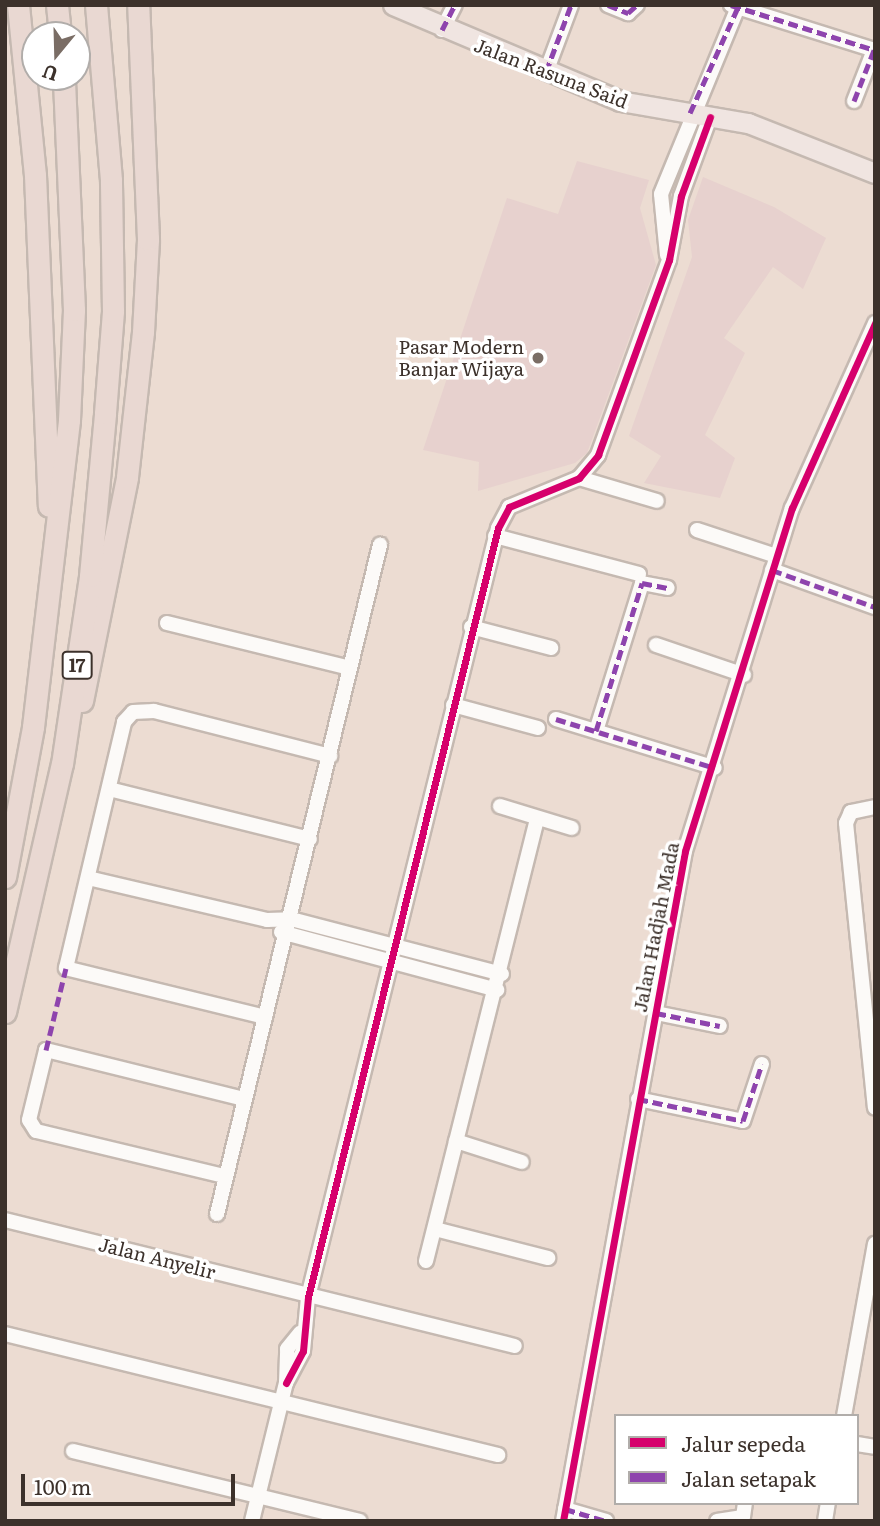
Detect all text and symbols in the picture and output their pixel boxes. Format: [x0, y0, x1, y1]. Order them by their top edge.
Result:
north arrow [21, 21, 91, 91]
street label: Jalan Rasuna Said [471, 33, 631, 113]
text: U [38, 58, 61, 90]
place label: Pasar Modern Banjar Wijaya [398, 336, 524, 380]
marker: Pasar Modern Banjar Wijaya [530, 350, 546, 366]
road number: 17 [61, 650, 93, 680]
street label: Jalan Hadjah Mada [628, 840, 684, 1014]
street label: Jalan Anyelir [96, 1232, 218, 1284]
legend [614, 1414, 859, 1505]
text: Jalur sepeda [681, 1427, 806, 1458]
scale bar [24, 1460, 238, 1504]
text: Jalan setapak [681, 1462, 816, 1493]
text: 100 m [34, 1470, 91, 1501]

